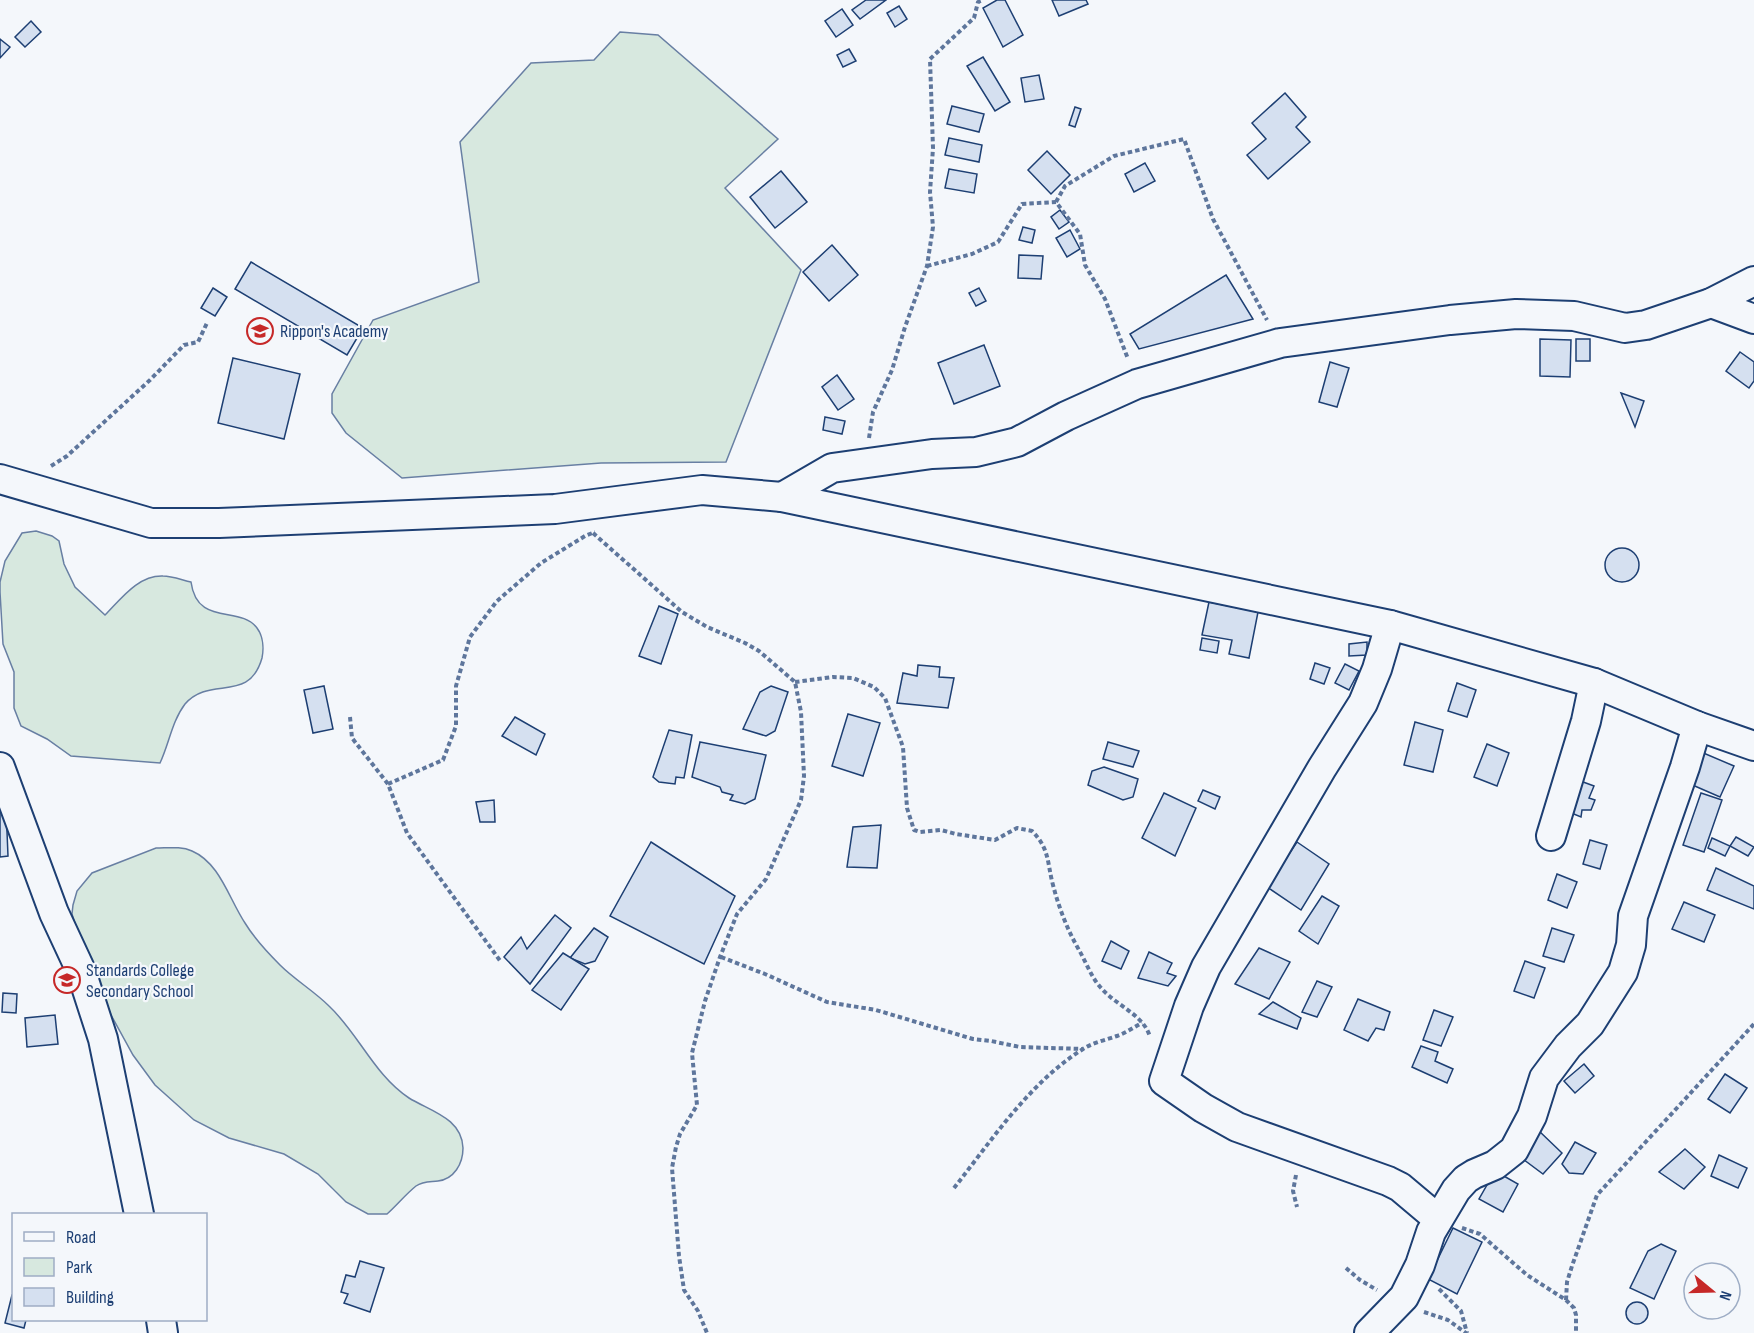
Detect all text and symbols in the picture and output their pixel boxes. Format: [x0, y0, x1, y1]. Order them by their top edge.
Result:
school or university icon: Rippon's Academy [245, 316, 275, 346]
place label: Rippon's Academy [280, 321, 388, 342]
place label: Standards College Secondary School [86, 960, 194, 1002]
school or university icon: Standards College Secondary School [52, 965, 82, 995]
legend [12, 1213, 207, 1321]
text: Road [66, 1227, 96, 1248]
text: Park [66, 1257, 92, 1278]
north arrow [1682, 1261, 1742, 1321]
text: Building [66, 1287, 114, 1308]
text: N [1714, 1288, 1735, 1303]

